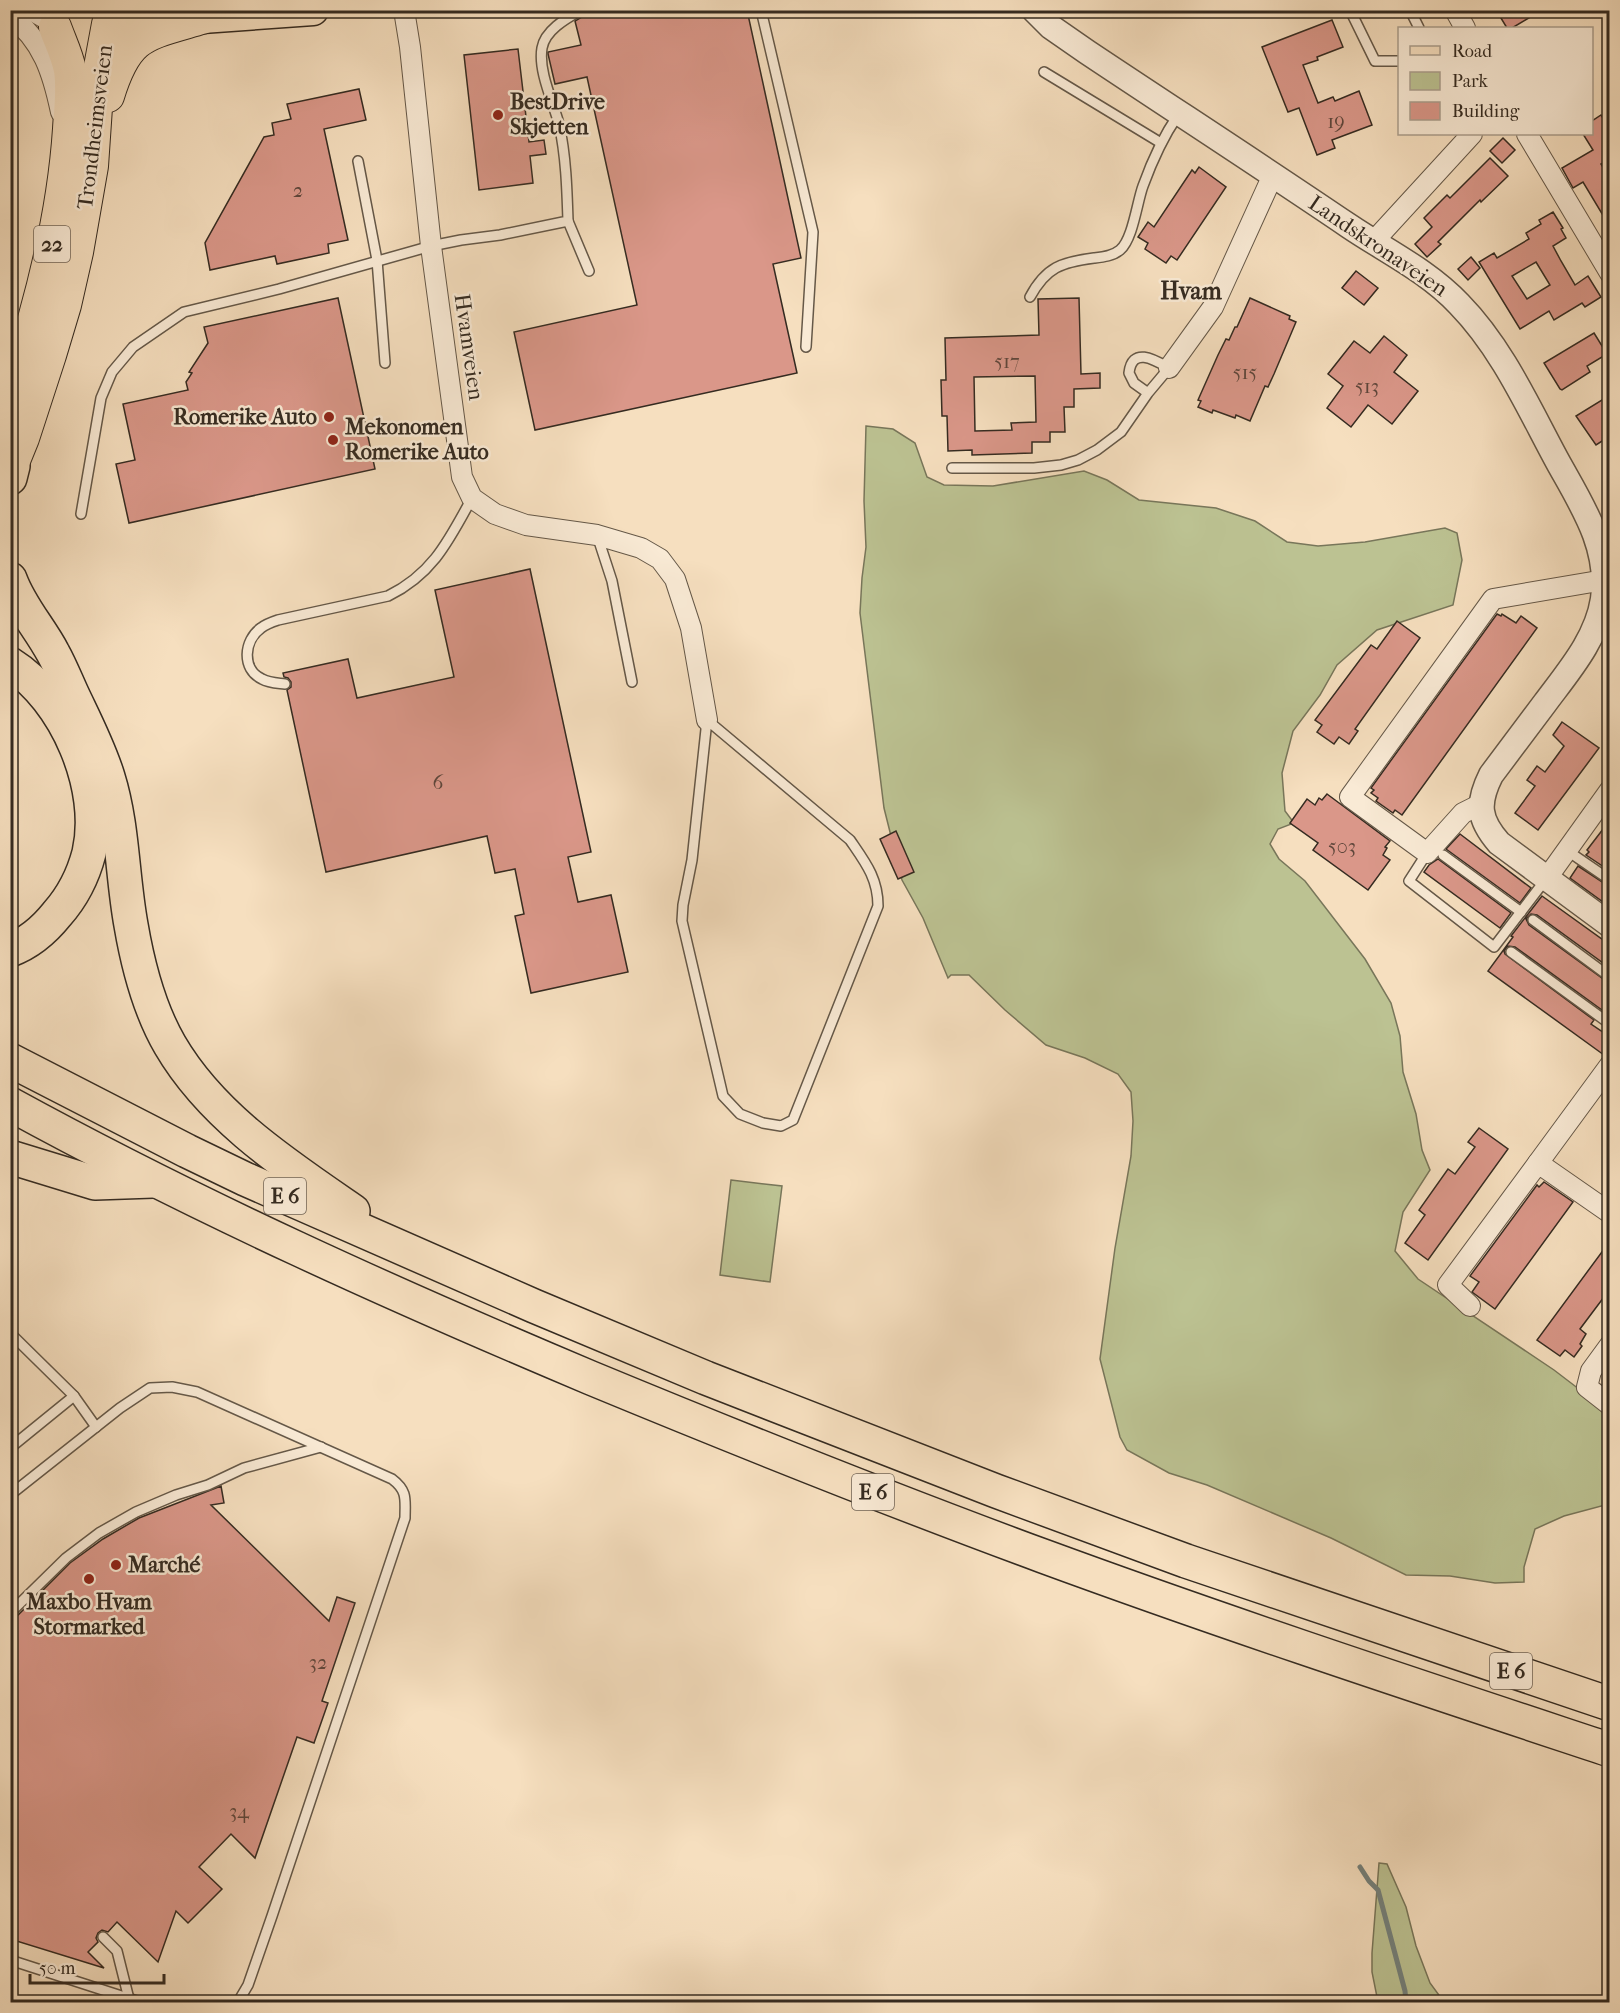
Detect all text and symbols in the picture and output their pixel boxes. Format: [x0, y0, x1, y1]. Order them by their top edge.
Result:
legend [1398, 27, 1593, 135]
text: Road [1452, 41, 1492, 62]
street label: Trondheimsveien [72, 43, 118, 211]
text: Park [1452, 71, 1489, 92]
place label: BestDrive Skjetten [510, 89, 605, 140]
text: Building [1452, 101, 1520, 122]
marker: BestDrive Skjetten [491, 108, 505, 122]
house number: 19 [1327, 110, 1345, 133]
house number: 2 [293, 179, 303, 202]
street label: Landskronaveien [1304, 190, 1453, 302]
road number: 22 [34, 226, 70, 262]
district label: Hvam [1160, 277, 1223, 305]
street label: Hvamveien [449, 292, 489, 402]
house number: 517 [994, 350, 1020, 373]
house number: 515 [1233, 361, 1257, 384]
house number: 513 [1355, 375, 1379, 398]
place label: Romerike Auto [173, 404, 317, 430]
marker: Romerike Auto [322, 410, 336, 424]
place label: Mekonomen Romerike Auto [344, 414, 489, 465]
marker: Mekonomen Romerike Auto [326, 433, 340, 447]
house number: 6 [433, 771, 444, 794]
house number: 503 [1328, 835, 1356, 858]
road number: E 6 [264, 1178, 306, 1214]
road number: E 6 [852, 1474, 894, 1510]
place label: Marché [127, 1552, 200, 1578]
marker: Marché [109, 1558, 123, 1572]
marker: Maxbo Hvam Stormarked [82, 1572, 96, 1586]
place label: Maxbo Hvam Stormarked [25, 1589, 152, 1640]
house number: 32 [309, 1651, 327, 1674]
road number: E 6 [1490, 1653, 1532, 1689]
house number: 34 [229, 1800, 250, 1823]
scale bar [30, 1947, 164, 1985]
text: 50 m [39, 1958, 76, 1979]

